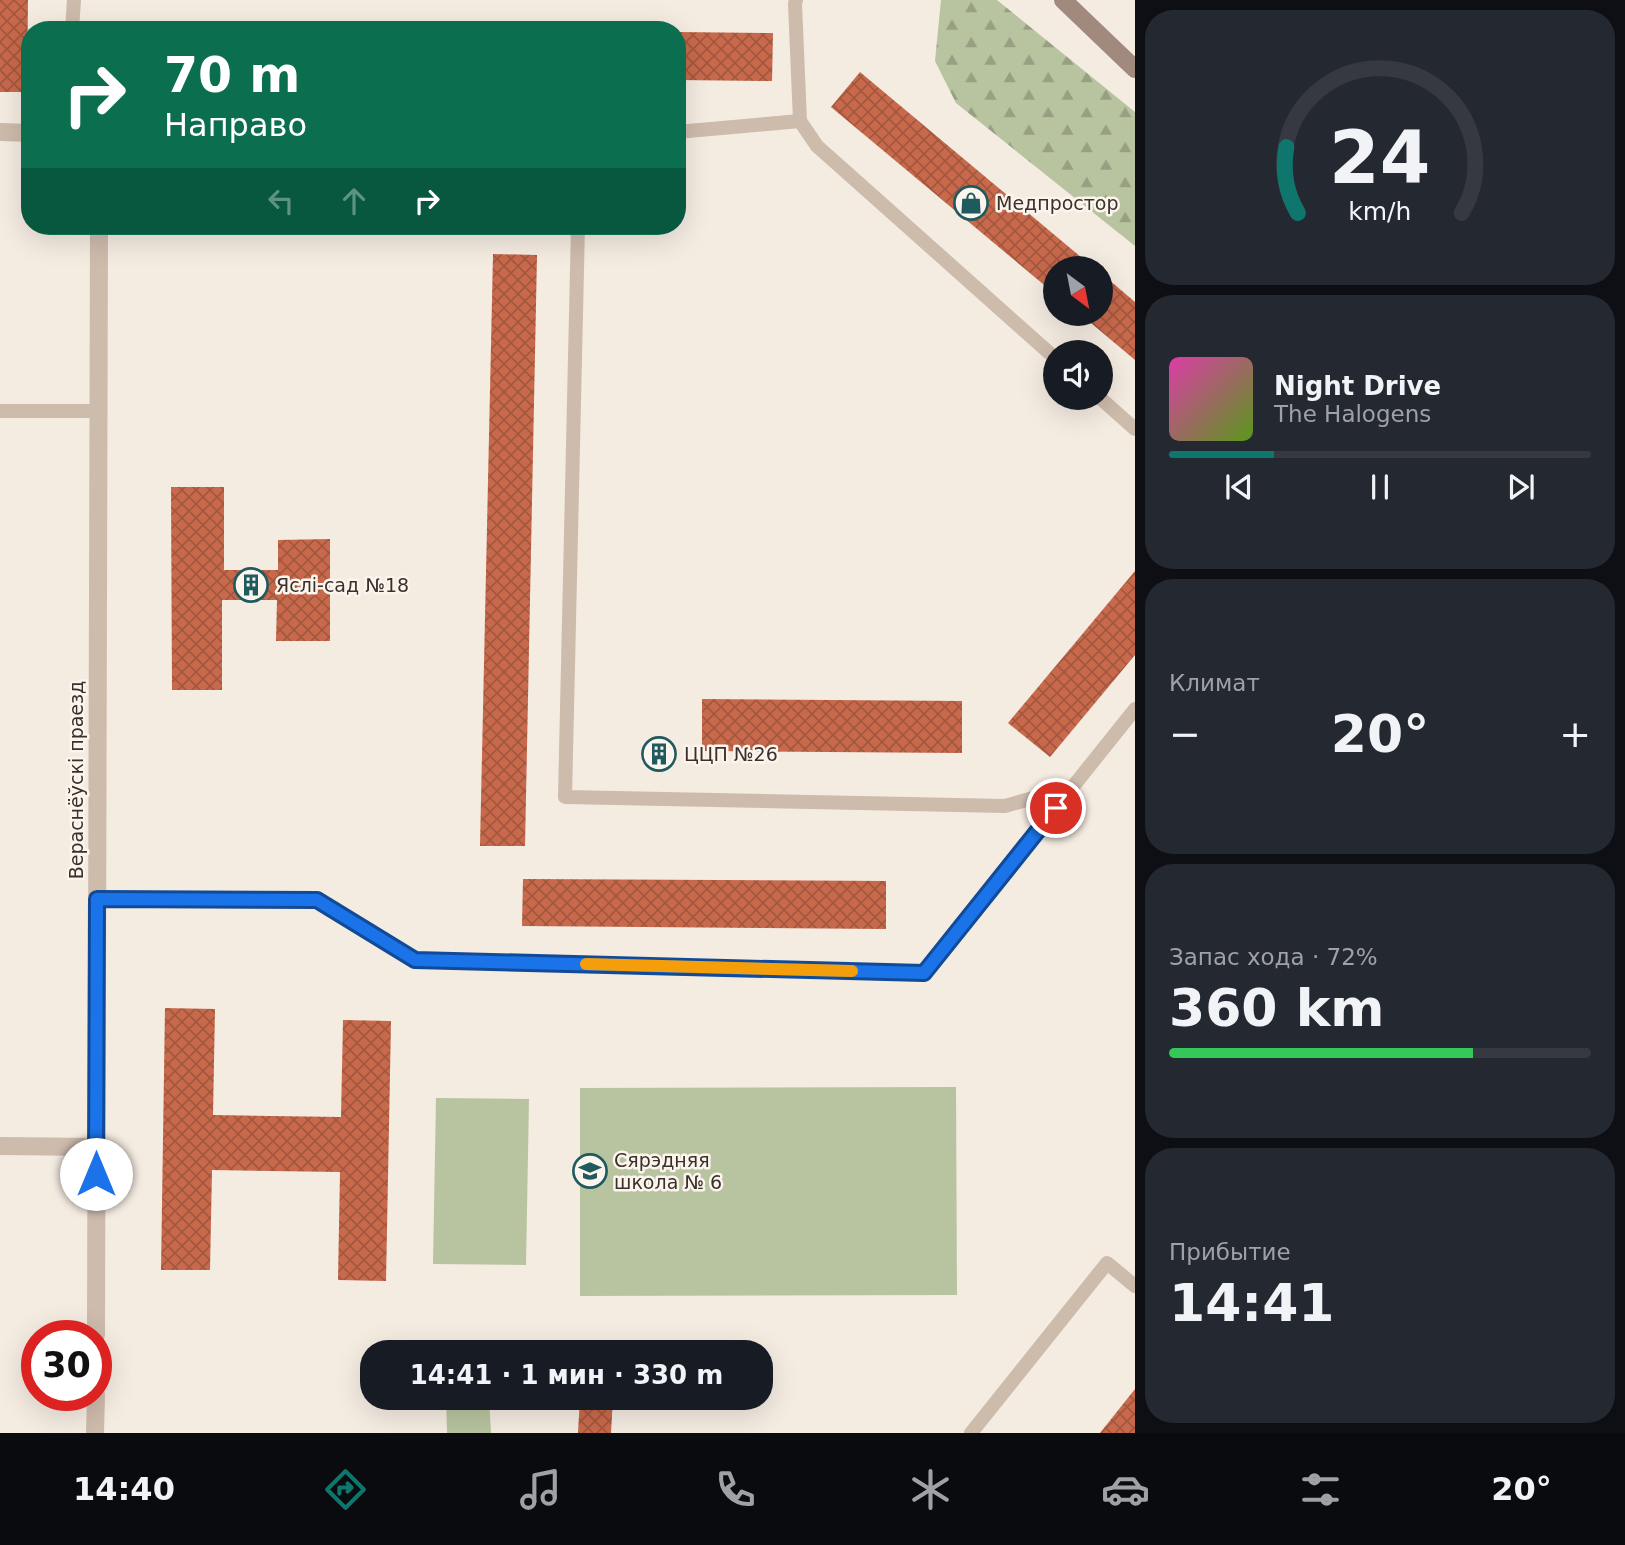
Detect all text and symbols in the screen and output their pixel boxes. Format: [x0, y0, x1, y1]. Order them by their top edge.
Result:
text: 70 m [164, 47, 300, 104]
icon: right [49, 49, 140, 140]
text: Направо [164, 106, 307, 144]
text: 24 [1329, 116, 1431, 201]
icon: left [262, 182, 300, 220]
icon: ahead [335, 182, 373, 220]
icon: right [408, 182, 446, 220]
shop icon: Медпростор [952, 184, 990, 222]
place label: Медпростор [996, 192, 1119, 214]
text: km/h [1348, 197, 1412, 226]
north arrow [1043, 256, 1113, 326]
map controls [1043, 256, 1113, 410]
button: sound [1043, 340, 1113, 410]
text: Night Drive [1274, 371, 1441, 401]
text: The Halogens [1274, 401, 1431, 427]
icon: previous [1220, 468, 1258, 506]
icon: pause [1361, 468, 1399, 506]
icon: next [1502, 468, 1540, 506]
building icon: Яслі-сад №18 [232, 566, 270, 604]
place label: Яслі-сад №18 [276, 574, 409, 596]
text: Климат [1169, 670, 1260, 696]
street label: Вераснёўскі праезд [65, 681, 87, 879]
text: 20° [1331, 704, 1429, 764]
text: − [1169, 712, 1201, 756]
text: + [1559, 712, 1591, 756]
building icon: ЦЦП №26 [640, 735, 678, 773]
place label: ЦЦП №26 [684, 743, 778, 765]
pin [1026, 778, 1086, 838]
icon: arrive [1037, 789, 1075, 827]
text: Запас хода · 72% [1169, 944, 1378, 970]
text: 360 km [1169, 978, 1384, 1038]
position arrow [59, 1137, 133, 1211]
place label: Сярэдняя школа № 6 [614, 1149, 722, 1193]
school or university icon: Сярэдняя школа № 6 [571, 1152, 609, 1190]
text: Прибытие [1169, 1239, 1291, 1265]
text: 14:41 [1169, 1273, 1335, 1333]
speed limit sign: 30 [21, 1320, 112, 1411]
text: 14:41 · 1 мин · 330 m [410, 1360, 723, 1390]
icon: directions [321, 1465, 370, 1514]
icon: music [516, 1465, 565, 1514]
icon: phone [711, 1465, 760, 1514]
icon: climate [906, 1465, 955, 1514]
icon: car [1101, 1465, 1150, 1514]
icon: filters [1296, 1465, 1345, 1514]
text: 14:40 [73, 1470, 175, 1508]
text: 20° [1491, 1470, 1552, 1508]

